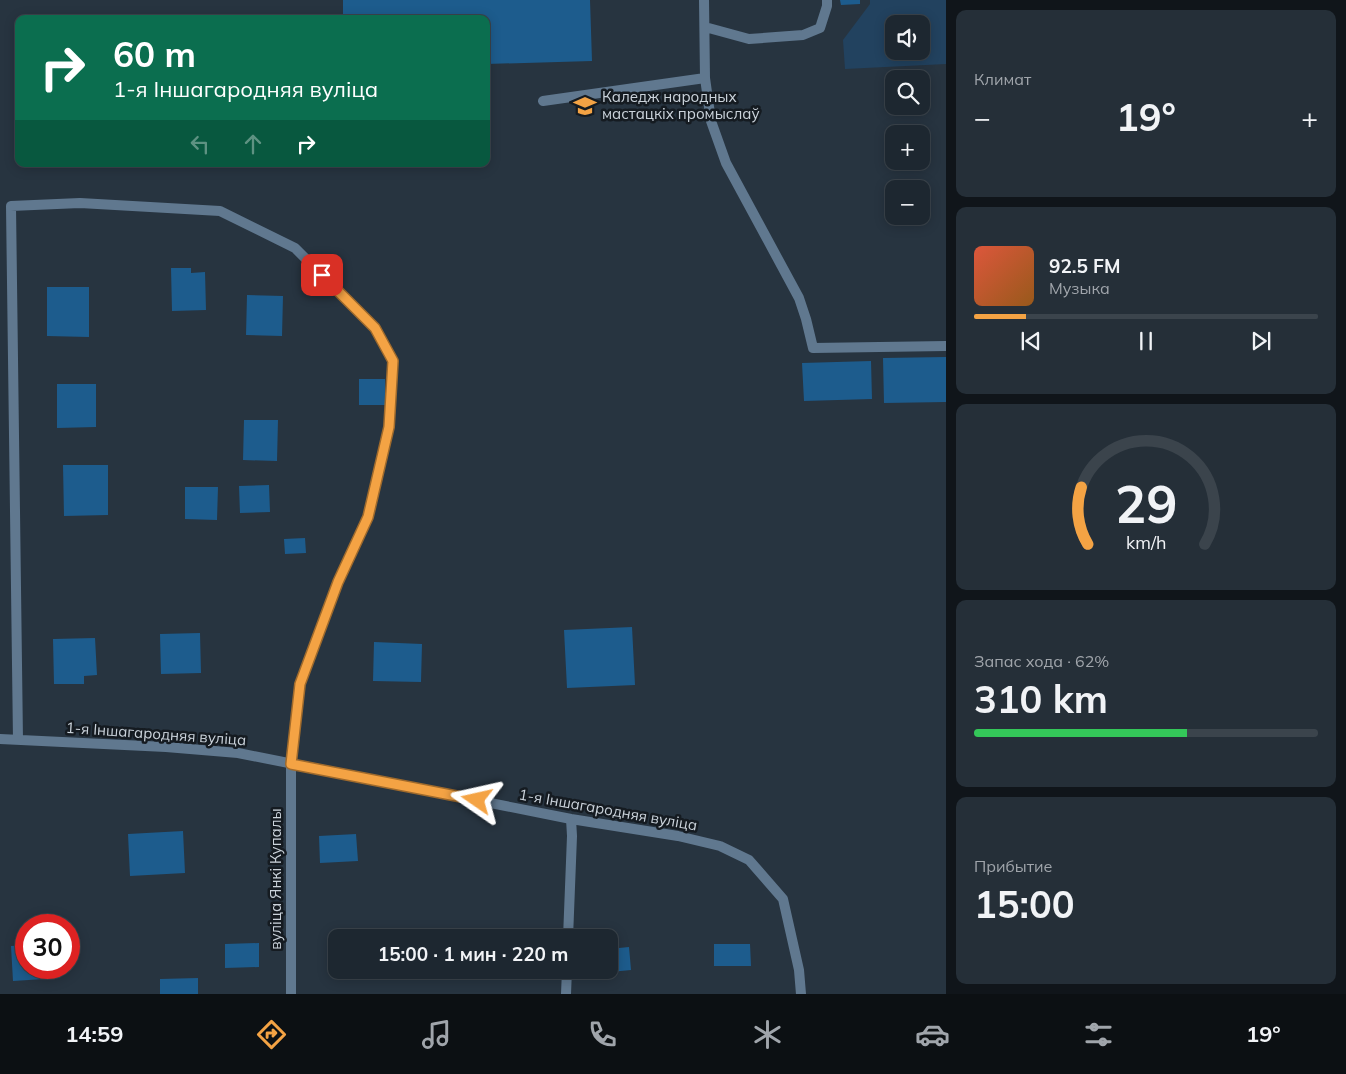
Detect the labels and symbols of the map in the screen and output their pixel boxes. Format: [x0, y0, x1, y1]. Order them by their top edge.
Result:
place label: Каледж народных мастацкіх промыслаў [602, 87, 760, 123]
school or university icon: Каледж народных мастацкіх промыслаў [572, 93, 598, 119]
pin [301, 254, 343, 296]
street label: 1-я Іншагародняя вуліца [65, 718, 247, 749]
position arrow [450, 773, 502, 825]
street label: 1-я Іншагародняя вуліца [517, 784, 699, 835]
street label: вуліца Янкі Купалы [266, 808, 285, 950]
speed limit sign: 30 [15, 914, 80, 979]

